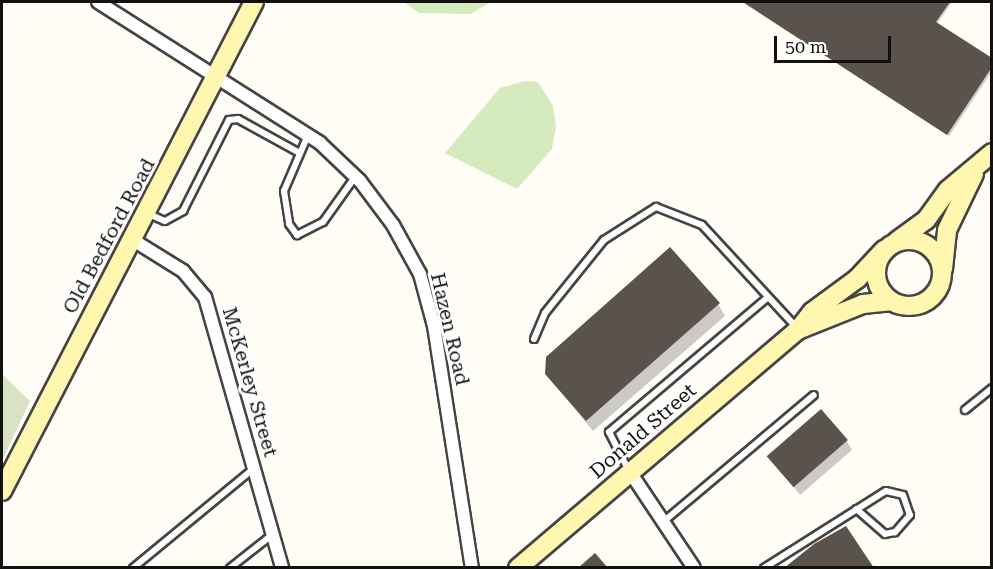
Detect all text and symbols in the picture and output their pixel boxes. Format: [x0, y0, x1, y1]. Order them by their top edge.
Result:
scale bar [777, 24, 894, 62]
text: 50 m [785, 36, 826, 57]
street label: Old Bedford Road [58, 154, 160, 318]
street label: Hazen Road [425, 270, 475, 388]
street label: McKerley Street [217, 304, 283, 460]
street label: Donald Street [585, 378, 701, 484]

